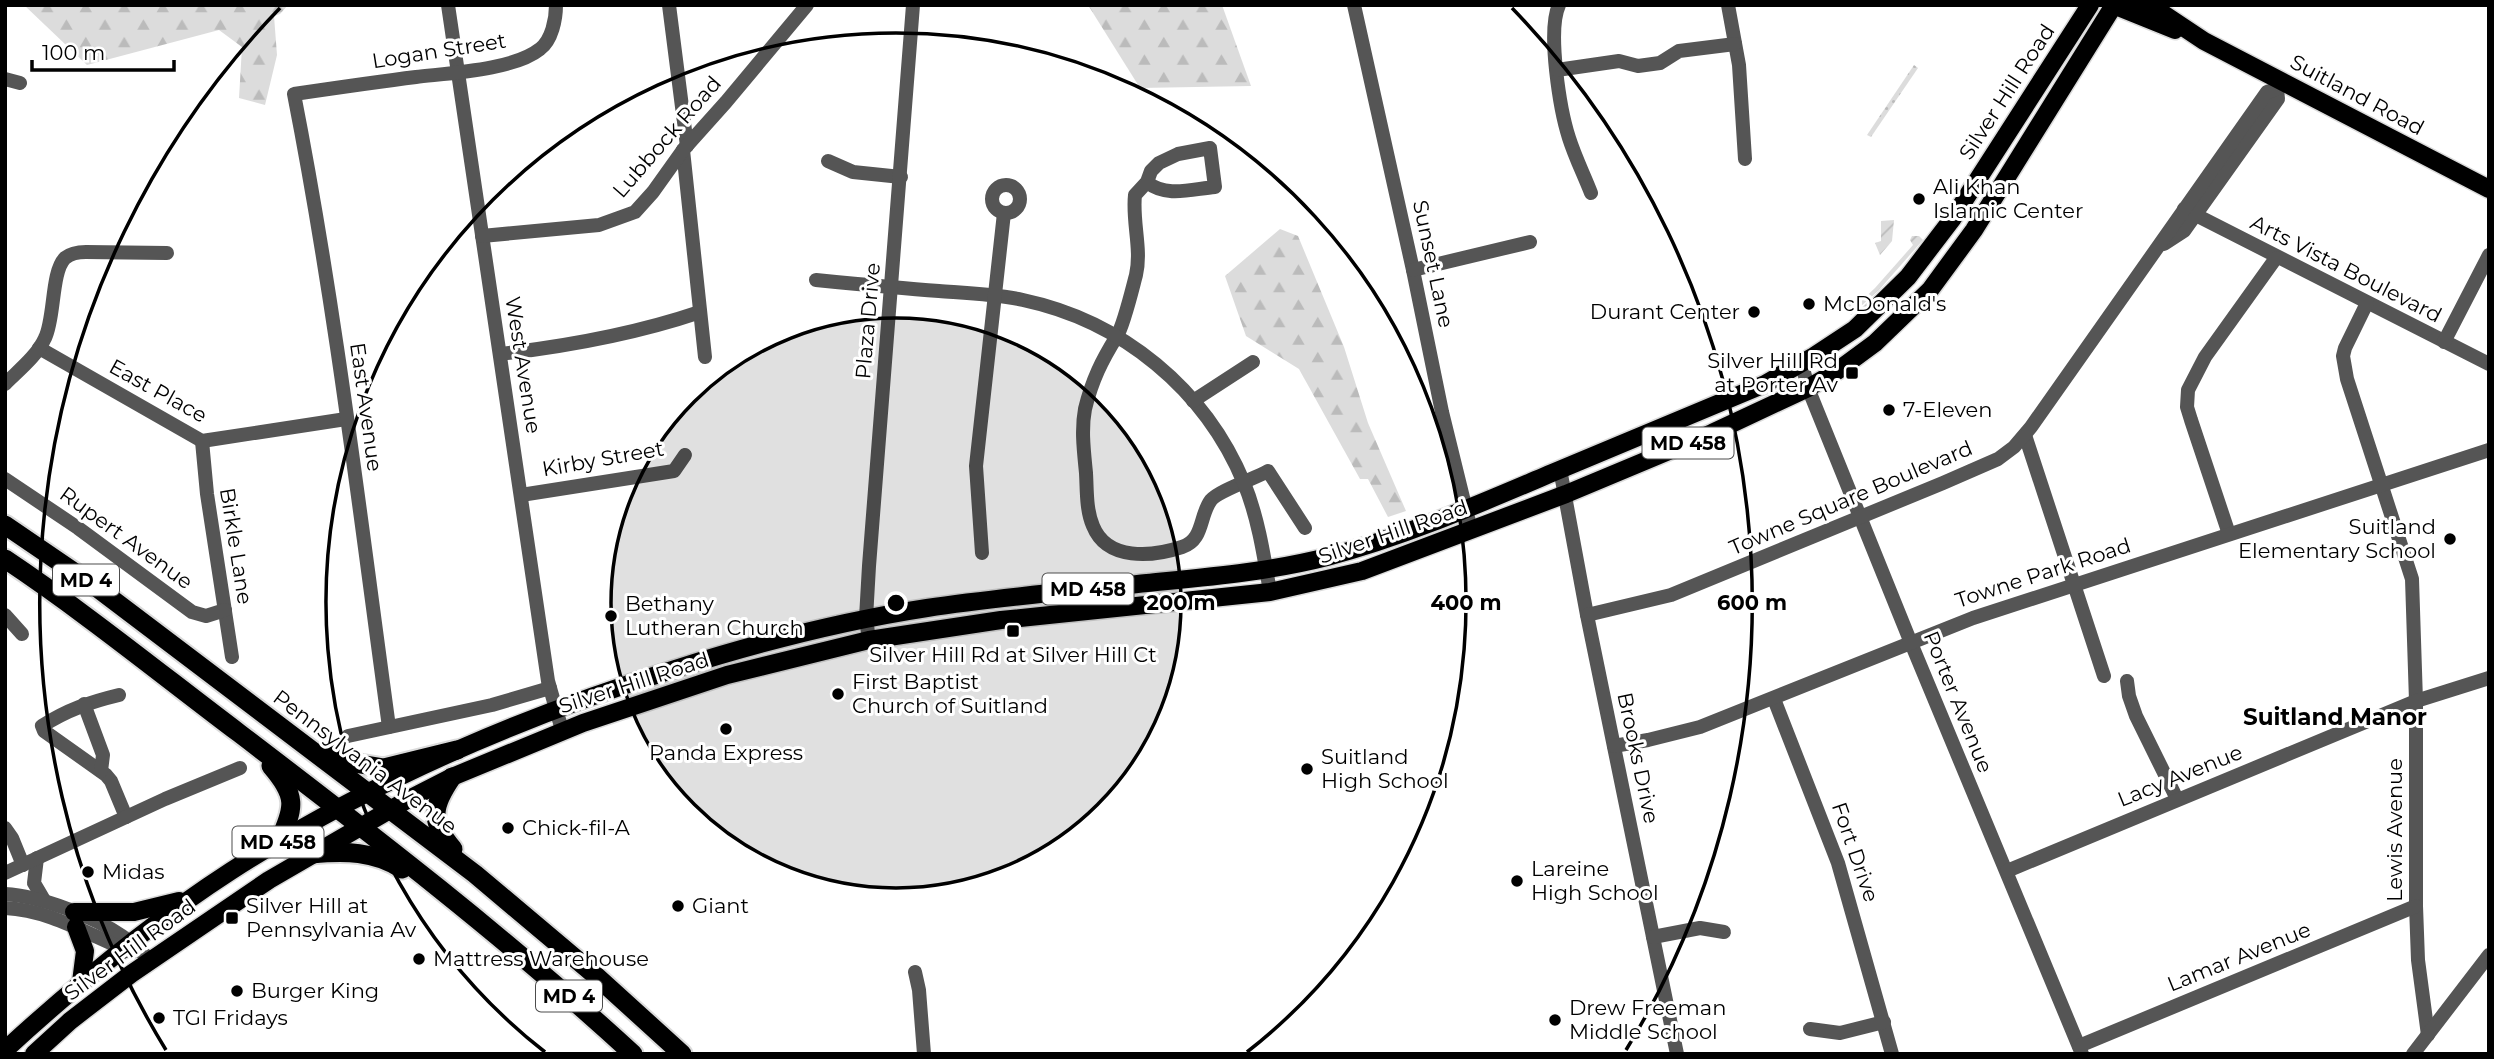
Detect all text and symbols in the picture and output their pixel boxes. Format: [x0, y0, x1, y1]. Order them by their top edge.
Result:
street label: Silver Hill Road [1954, 19, 2060, 164]
scale bar [32, 28, 173, 72]
street label: Logan Street [370, 28, 508, 73]
text: 100 m [42, 40, 105, 65]
street label: Suitland Road [2286, 49, 2428, 140]
street label: Lubbock Road [607, 71, 726, 202]
place label: Ali Khan Islamic Center [1933, 174, 2083, 223]
marker: Ali Khan Islamic Center [1911, 191, 1927, 207]
street label: Sunset Lane [1408, 198, 1459, 330]
street label: Arts Vista Boulevard [2246, 209, 2446, 328]
street label: Plaza Drive [850, 262, 885, 380]
place label: McDonald's [1823, 291, 1946, 316]
street label: West Avenue [500, 295, 547, 435]
marker: McDonald's [1801, 296, 1817, 312]
place label: Durant Center [1590, 299, 1740, 324]
marker: Durant Center [1746, 304, 1762, 320]
street label: East Avenue [345, 341, 388, 473]
place label: Silver Hill Rd at Porter Av [1707, 348, 1839, 397]
street label: East Place [105, 353, 212, 428]
marker: Silver Hill Rd at Porter Av [1844, 365, 1860, 381]
place label: 7-Eleven [1903, 397, 1992, 422]
marker: 7-Eleven [1881, 402, 1897, 418]
road number: MD 458 [1642, 428, 1734, 458]
street label: Towne Square Boulevard [1726, 435, 1976, 560]
street label: Kirby Street [540, 436, 666, 482]
street label: Rupert Avenue [55, 481, 198, 594]
street label: Birkle Lane [215, 486, 258, 606]
street label: Silver Hill Road [1315, 494, 1471, 569]
place label: Suitland Elementary School [2238, 514, 2436, 563]
marker: Suitland Elementary School [2442, 531, 2458, 547]
street label: Towne Park Road [1952, 532, 2134, 613]
road number: MD 4 [53, 565, 119, 596]
road number: MD 458 [1042, 574, 1134, 604]
text: 200 m [1147, 590, 1215, 615]
text: 400 m [1431, 590, 1501, 615]
text: 600 m [1717, 590, 1787, 615]
place label: Bethany Lutheran Church [625, 591, 804, 640]
centre of rings [884, 591, 908, 615]
marker: Bethany Lutheran Church [603, 608, 619, 624]
marker: Silver Hill Rd at Silver Hill Ct [1005, 623, 1021, 639]
street label: Porter Avenue [1919, 627, 1998, 776]
place label: Silver Hill Rd at Silver Hill Ct [869, 642, 1157, 667]
street label: Silver Hill Road [556, 646, 712, 719]
place label: First Baptist Church of Suitland [852, 669, 1048, 718]
street label: Pennsylvania Avenue [269, 684, 462, 839]
marker: First Baptist Church of Suitland [830, 686, 846, 702]
street label: Brooks Drive [1612, 690, 1665, 826]
district label: Suitland Manor [2243, 703, 2427, 731]
marker: Panda Express [718, 721, 734, 737]
street label: Lacy Avenue [2114, 739, 2246, 812]
place label: Panda Express [649, 740, 803, 765]
place label: Suitland High School [1321, 744, 1449, 793]
street label: Lewis Avenue [2382, 758, 2407, 902]
marker: Suitland High School [1299, 761, 1315, 777]
street label: Fort Drive [1827, 799, 1884, 905]
place label: Chick-fil-A [522, 815, 631, 840]
marker: Chick-fil-A [500, 820, 516, 836]
road number: MD 458 [232, 827, 324, 858]
place label: Lareine High School [1531, 856, 1659, 905]
place label: Midas [102, 859, 165, 884]
marker: Midas [80, 864, 96, 880]
marker: Lareine High School [1509, 873, 1525, 889]
place label: Silver Hill at Pennsylvania Av [246, 893, 417, 942]
place label: Giant [692, 893, 749, 918]
street label: Silver Hill Road [59, 894, 200, 1006]
marker: Giant [670, 898, 686, 914]
marker: Silver Hill at Pennsylvania Av [224, 910, 240, 926]
street label: Lamar Avenue [2163, 916, 2314, 997]
place label: Mattress Warehouse [433, 946, 649, 971]
marker: Mattress Warehouse [411, 951, 427, 967]
place label: Burger King [251, 978, 379, 1003]
road number: MD 4 [536, 980, 602, 1012]
marker: Burger King [229, 983, 245, 999]
place label: Drew Freeman Middle School [1569, 995, 1726, 1044]
place label: TGI Fridays [173, 1005, 288, 1030]
marker: TGI Fridays [151, 1010, 167, 1026]
marker: Drew Freeman Middle School [1547, 1012, 1563, 1028]

